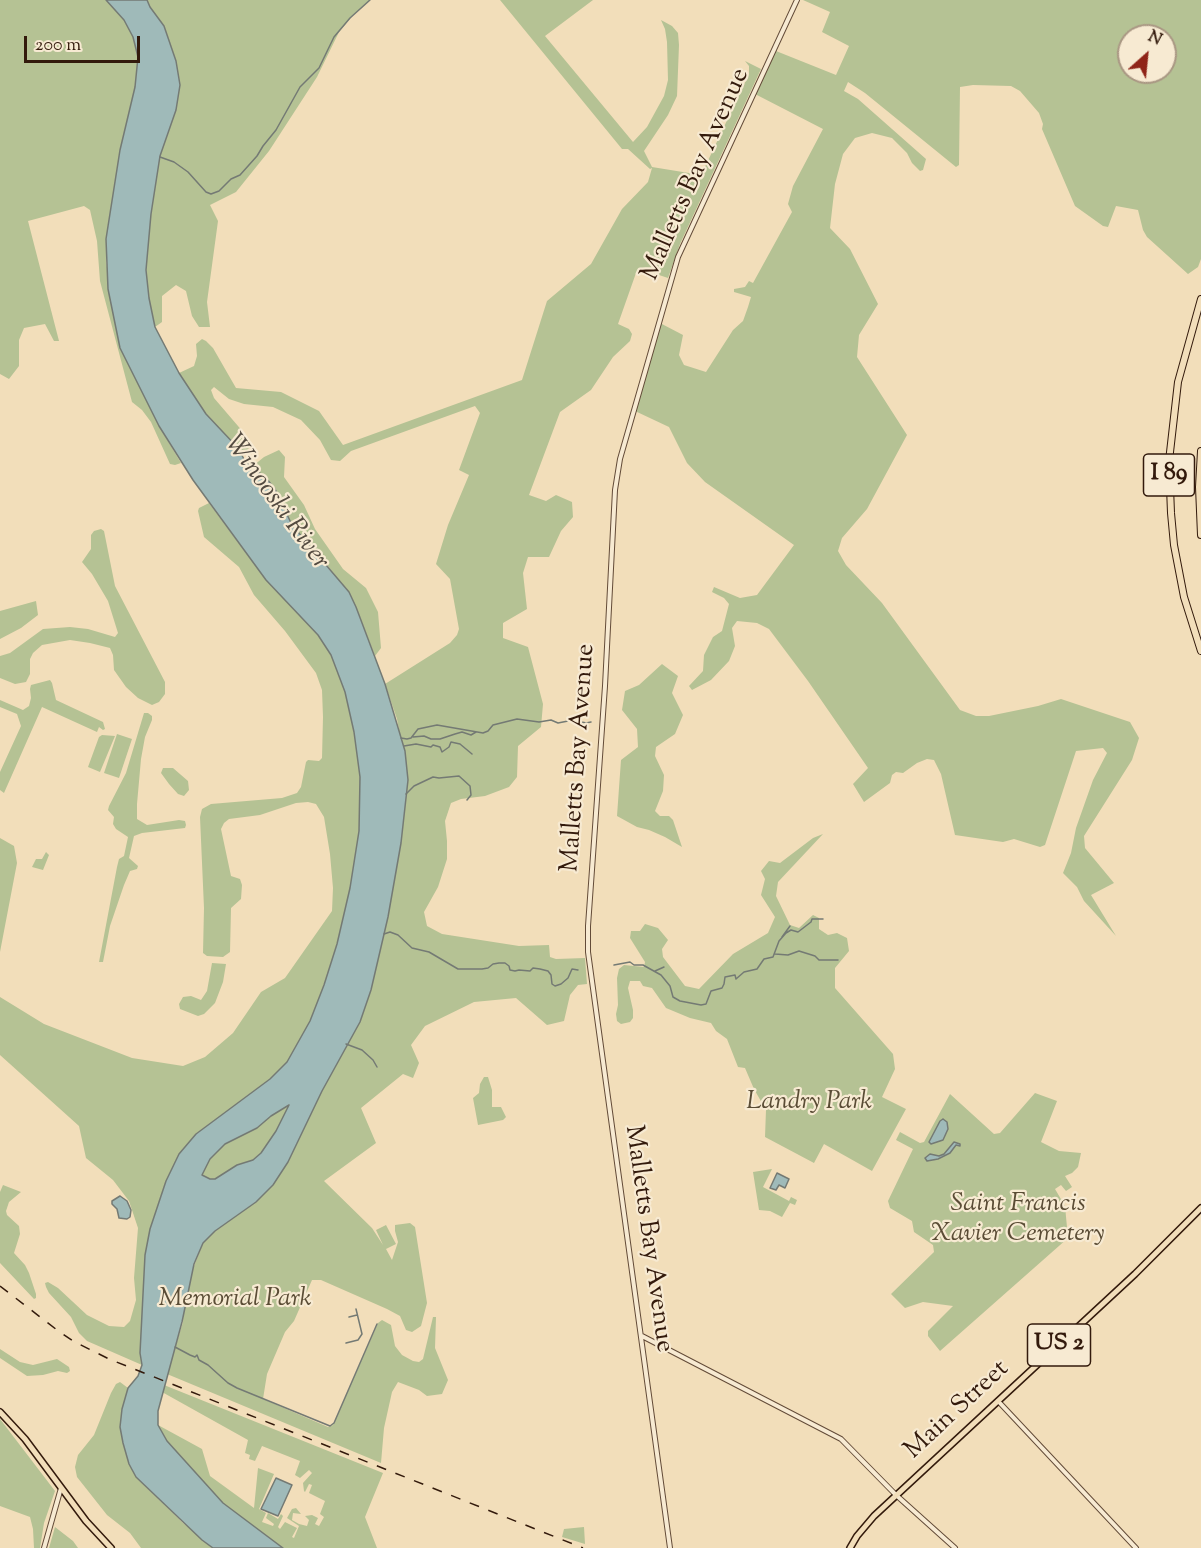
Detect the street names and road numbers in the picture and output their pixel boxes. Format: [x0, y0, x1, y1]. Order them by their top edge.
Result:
street label: Malletts Bay Avenue [636, 64, 758, 286]
road number: I 89 [1144, 454, 1194, 496]
street label: Malletts Bay Avenue [556, 643, 604, 873]
street label: Malletts Bay Avenue [616, 1123, 678, 1355]
road number: US 2 [1028, 1324, 1090, 1366]
street label: Main Street [899, 1355, 1017, 1467]

